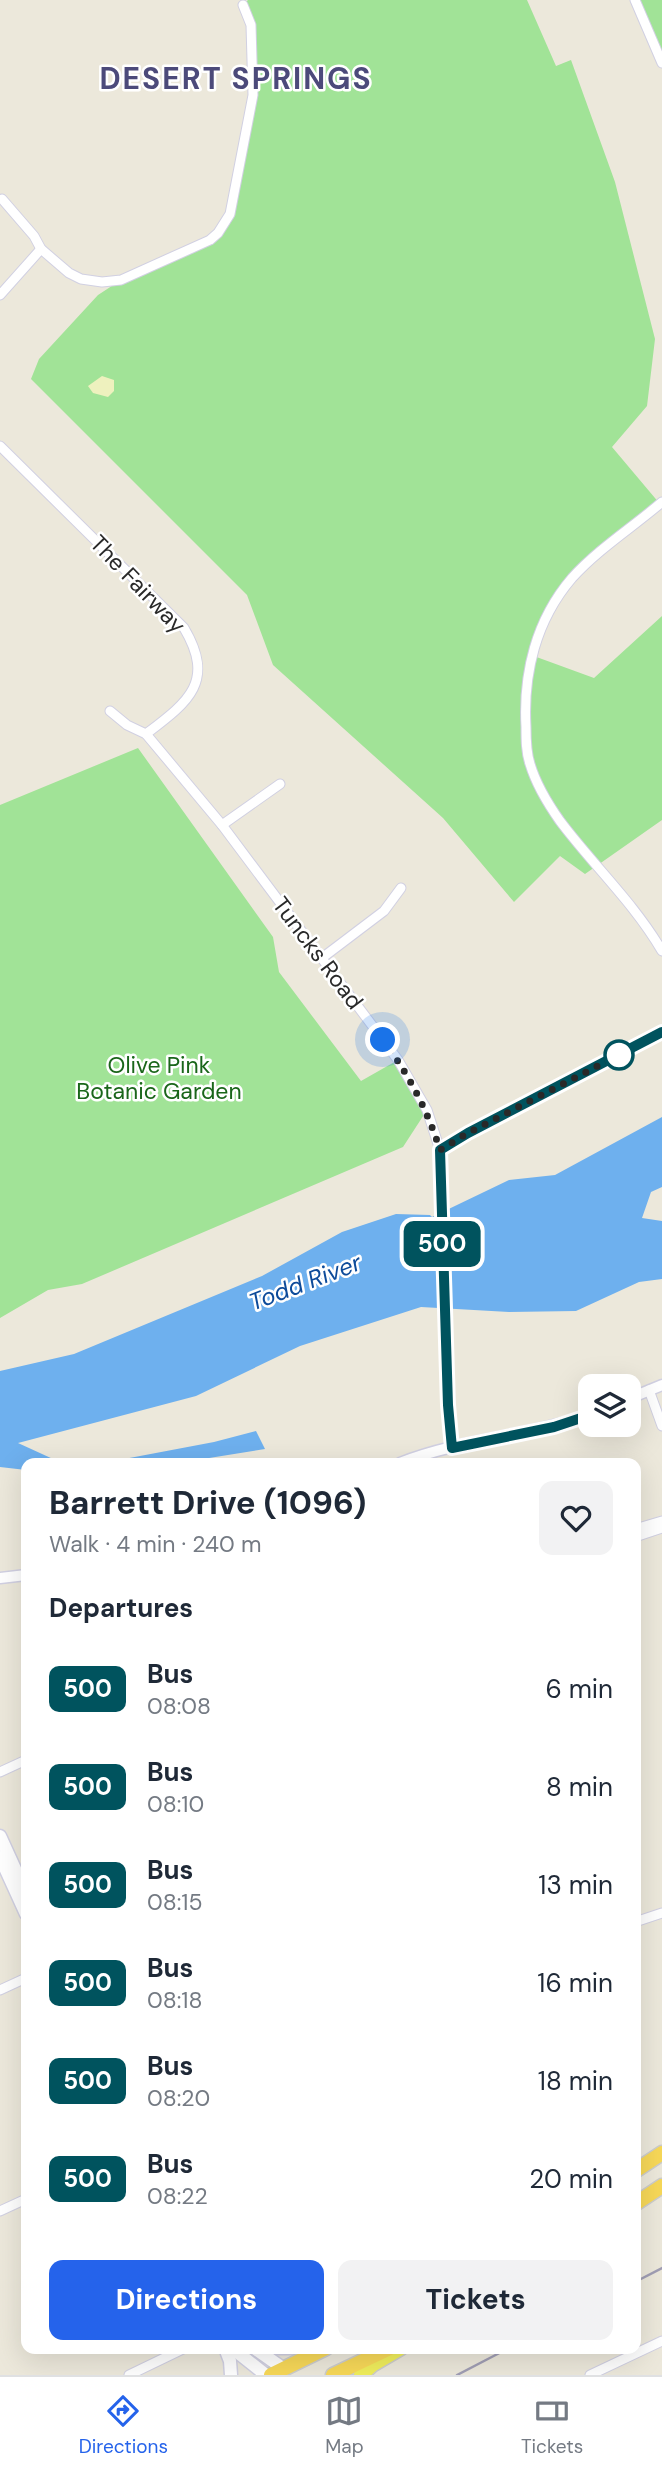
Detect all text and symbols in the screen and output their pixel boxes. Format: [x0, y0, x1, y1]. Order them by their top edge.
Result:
district label: DESERT SPRINGS [99, 59, 373, 98]
street label: The Fairway [84, 528, 193, 640]
street label: Tuncks Road [266, 891, 370, 1015]
your location [365, 1022, 400, 1057]
unlabelled marker [604, 1040, 634, 1070]
park label: Olive Pink Botanic Garden [76, 1050, 242, 1106]
line badge: 500 [402, 1221, 482, 1267]
text: 500 [418, 1228, 466, 1259]
water label: Todd River [244, 1246, 367, 1318]
map controls [578, 1374, 641, 1437]
button: layers [578, 1374, 641, 1437]
text: Barrett Drive (1096) [49, 1481, 366, 1524]
button: heart [539, 1481, 613, 1555]
text: Walk · 4 min · 240 m [49, 1529, 261, 1559]
text: Departures [49, 1591, 193, 1625]
text: Bus [147, 1657, 193, 1691]
text: 6 min [545, 1672, 613, 1706]
text: 500 [63, 1673, 112, 1704]
text: 08:08 [147, 1691, 211, 1721]
text: Bus [147, 1755, 193, 1789]
text: 8 min [546, 1770, 613, 1804]
text: 500 [63, 1771, 112, 1802]
text: 08:10 [147, 1789, 204, 1819]
text: Bus [147, 1853, 193, 1887]
text: 13 min [538, 1868, 613, 1902]
text: 500 [63, 1869, 112, 1900]
text: 08:15 [147, 1887, 203, 1917]
text: Bus [147, 1951, 193, 1985]
text: 16 min [537, 1966, 613, 2000]
text: 500 [63, 1967, 112, 1998]
text: 08:18 [147, 1985, 203, 2015]
text: Bus [147, 2049, 193, 2083]
text: 18 min [538, 2064, 613, 2098]
text: 500 [63, 2065, 112, 2096]
text: 08:20 [147, 2083, 210, 2113]
text: Bus [147, 2147, 193, 2181]
text: 20 min [529, 2162, 613, 2196]
text: 500 [63, 2163, 112, 2194]
text: 08:22 [147, 2181, 208, 2211]
button: Directions [49, 2260, 324, 2340]
button: Tickets [338, 2260, 613, 2340]
tab: Directions [79, 2392, 168, 2459]
tab: Map [325, 2392, 364, 2459]
tab: Tickets [521, 2392, 583, 2459]

